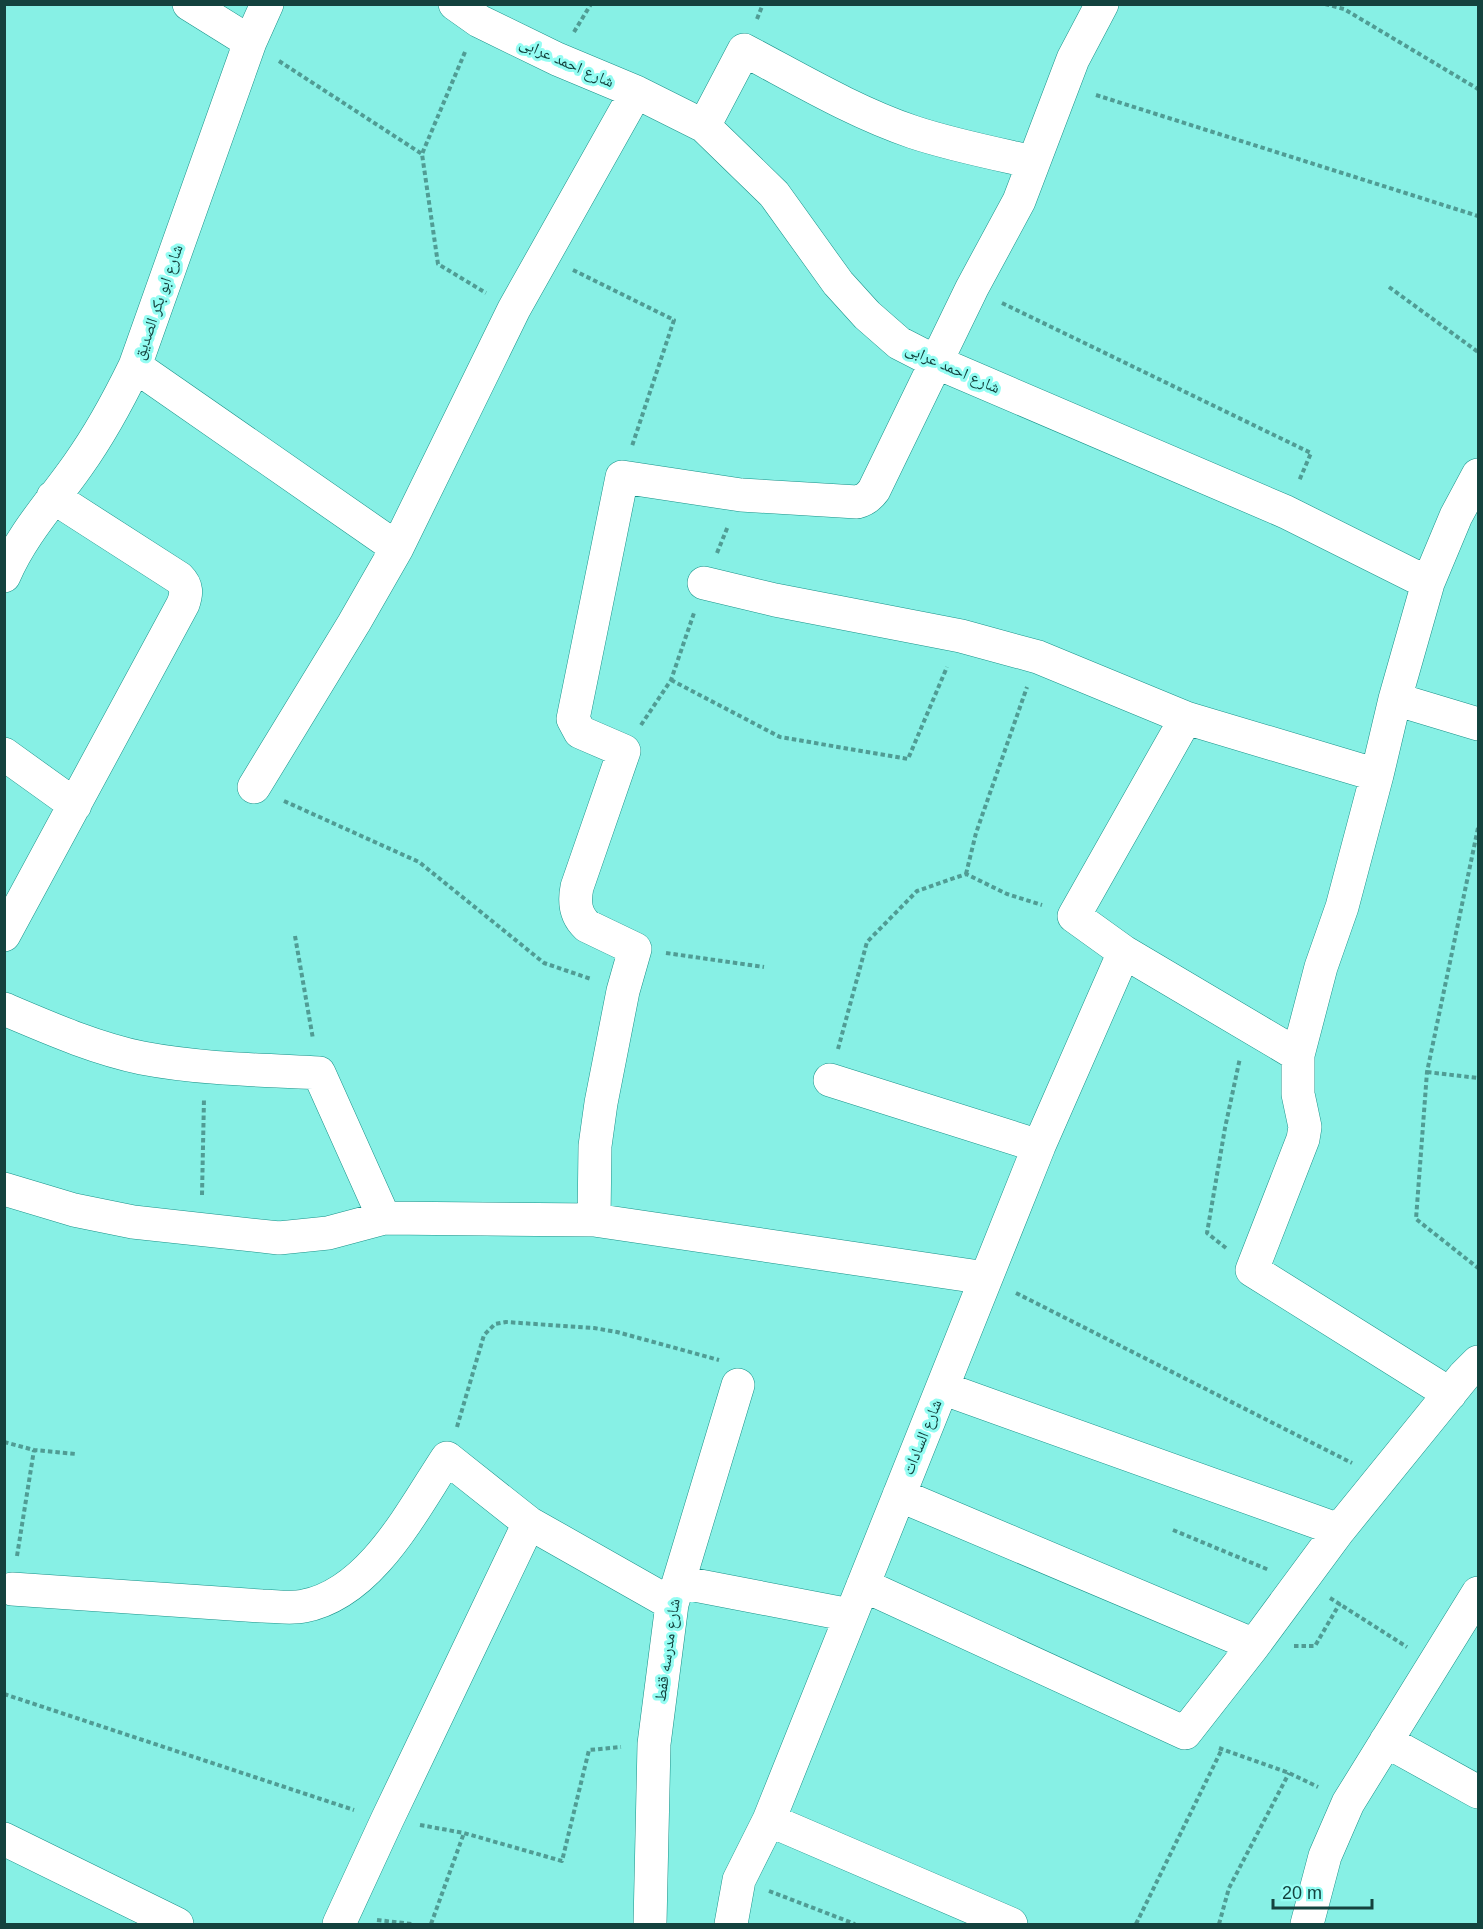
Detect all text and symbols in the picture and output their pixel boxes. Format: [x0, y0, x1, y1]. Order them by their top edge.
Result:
street label: شارع احمد عرابى [516, 34, 617, 92]
street label: شارع ابو بكر الصديق [130, 242, 188, 362]
street label: شارع احمد عرابى [902, 340, 1003, 398]
street label: شارع السادات [899, 1397, 947, 1478]
street label: شارع مدرسه قفط [651, 1598, 685, 1703]
scale bar [1273, 1872, 1372, 1910]
text: 20 m [1282, 1883, 1322, 1903]

